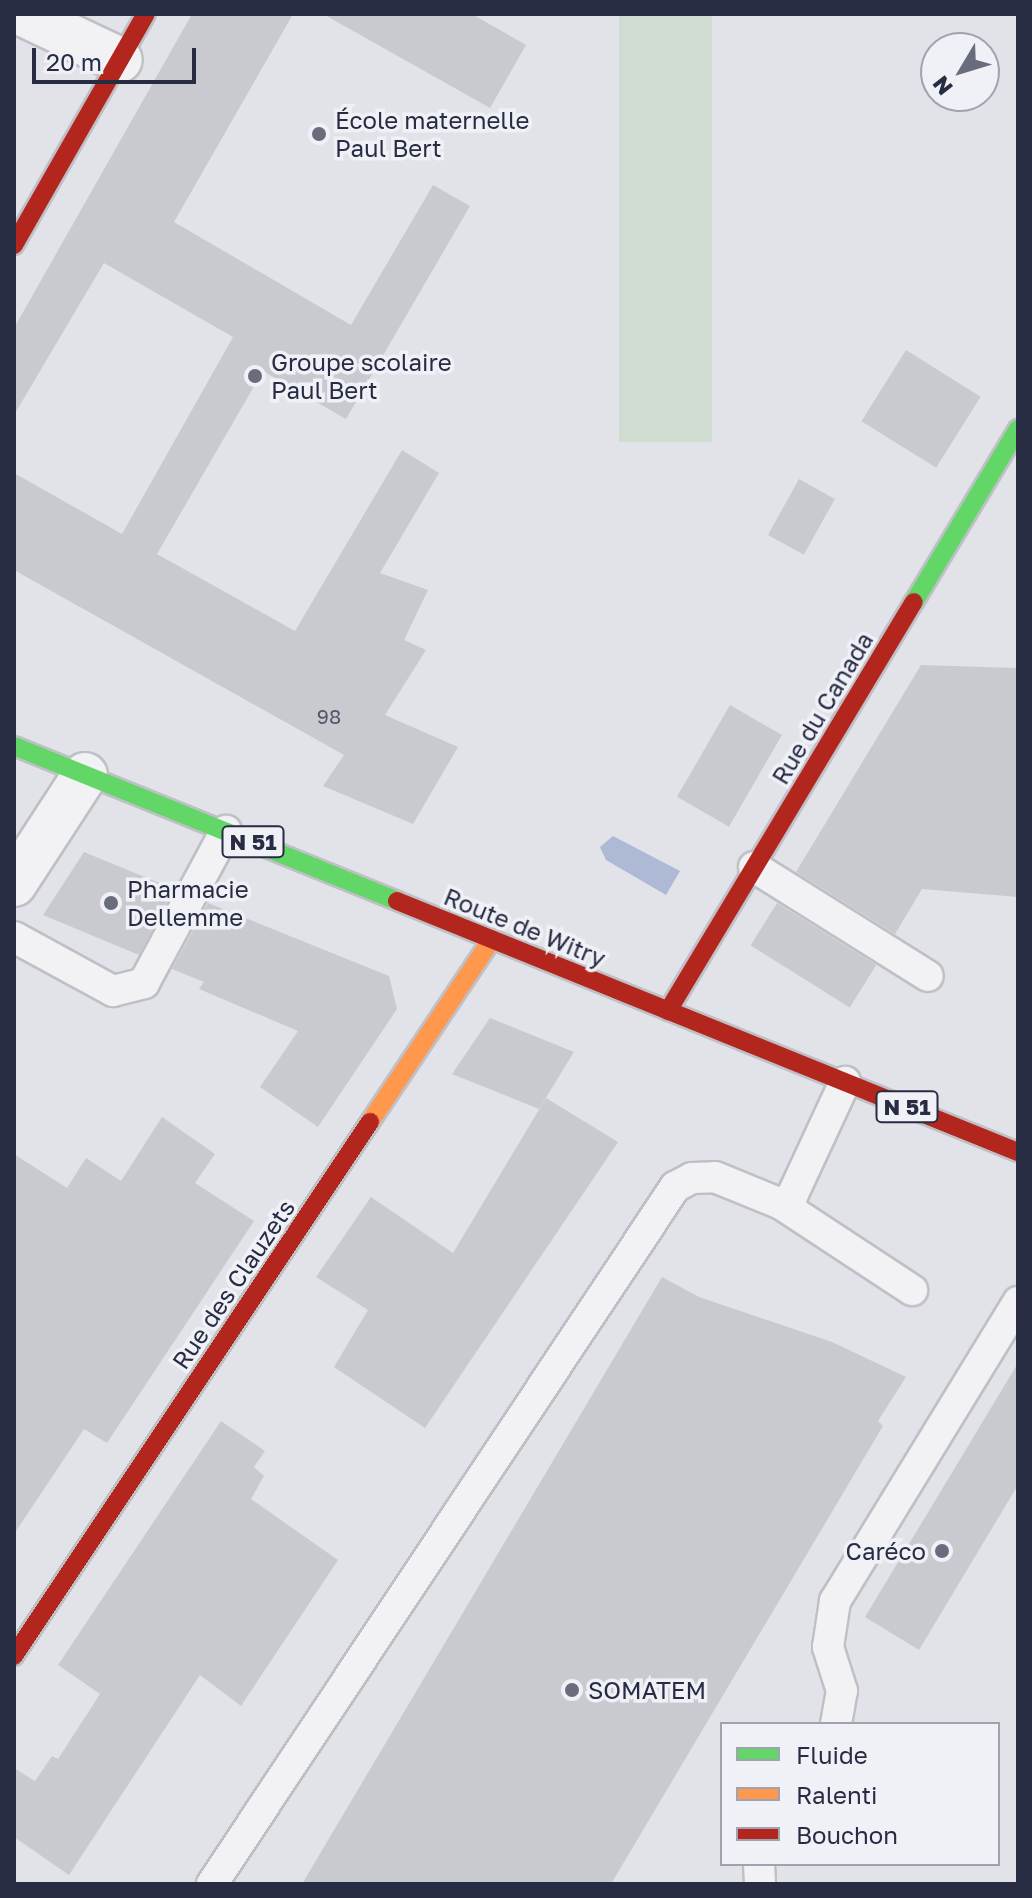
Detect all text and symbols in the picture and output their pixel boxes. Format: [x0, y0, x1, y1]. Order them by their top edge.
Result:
scale bar [36, 32, 200, 82]
north arrow [920, 32, 1000, 112]
text: 20 m [46, 47, 102, 76]
text: N [926, 71, 958, 101]
place label: École maternelle Paul Bert [335, 106, 529, 162]
marker: École maternelle Paul Bert [310, 125, 328, 143]
place label: Groupe scolaire Paul Bert [271, 348, 452, 404]
marker: Groupe scolaire Paul Bert [246, 367, 264, 385]
street label: Rue du Canada [765, 627, 879, 789]
house number: 98 [317, 704, 341, 728]
road number: N 51 [221, 824, 285, 860]
place label: Pharmacie Dellemme [127, 875, 249, 931]
street label: Route de Witry [440, 881, 610, 973]
marker: Pharmacie Dellemme [102, 894, 120, 912]
road number: N 51 [875, 1089, 939, 1125]
street label: Rue des Clauzets [166, 1194, 300, 1374]
place label: Caréco [846, 1537, 926, 1565]
marker: Caréco [933, 1542, 951, 1560]
place label: SOMATEM [588, 1676, 706, 1704]
marker: SOMATEM [563, 1681, 581, 1699]
legend [720, 1722, 1000, 1866]
text: Fluide [796, 1740, 868, 1769]
text: Ralenti [796, 1780, 878, 1809]
text: Bouchon [796, 1820, 898, 1849]

